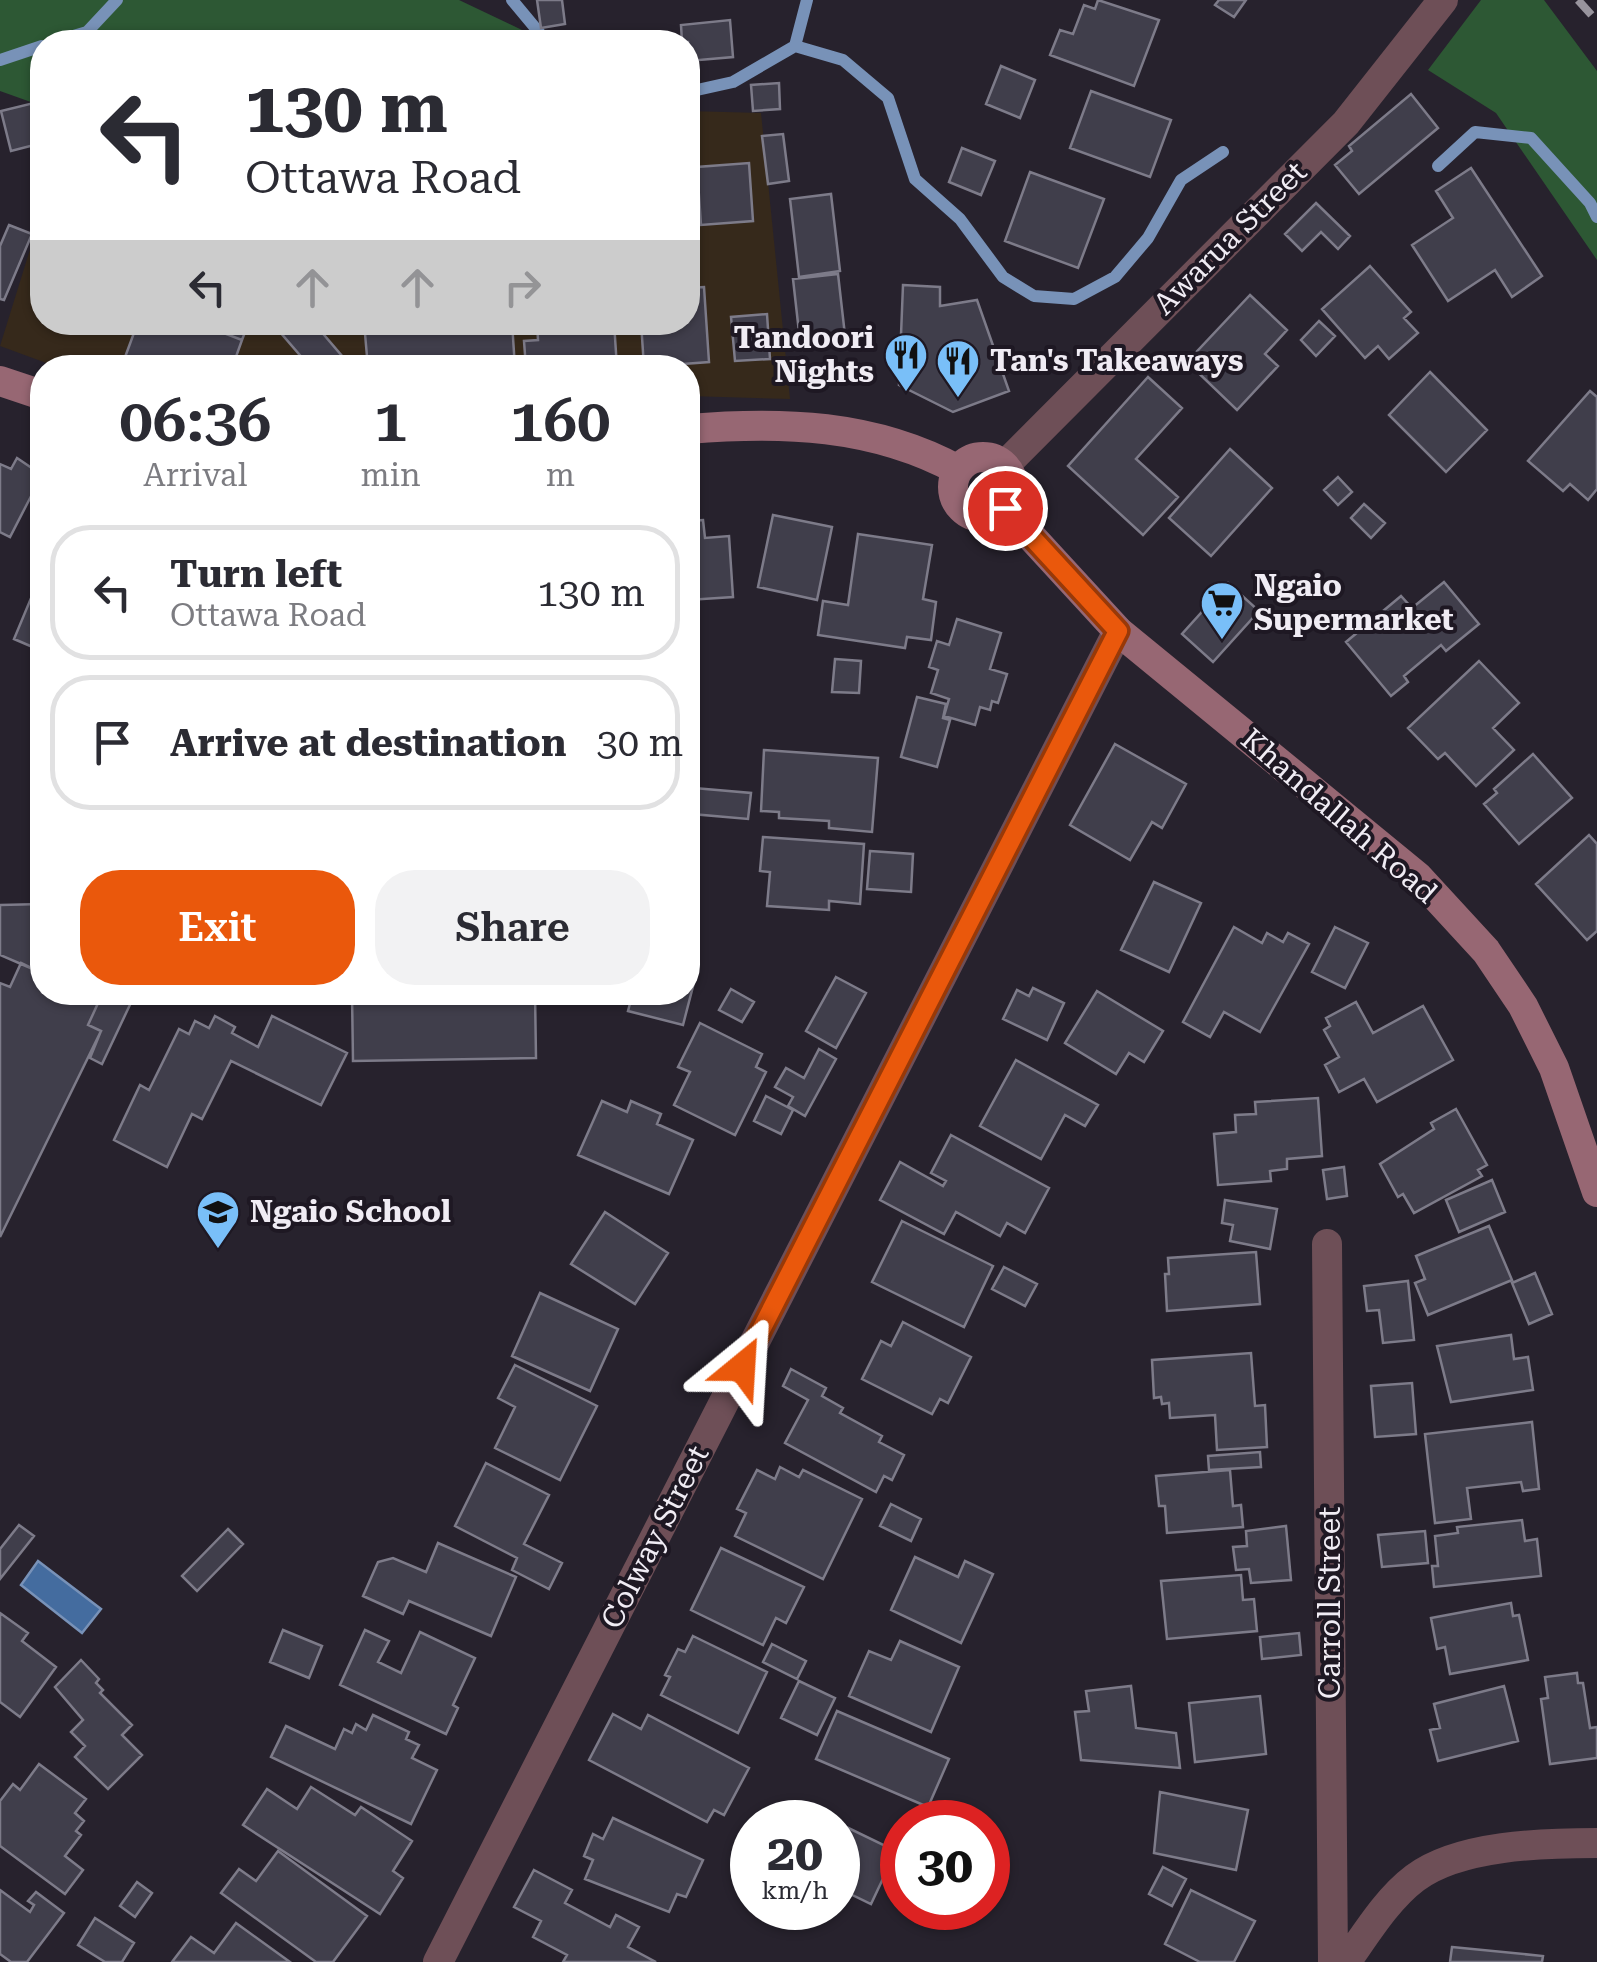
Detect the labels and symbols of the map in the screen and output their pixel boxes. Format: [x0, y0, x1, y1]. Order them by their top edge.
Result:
street label: Awarua Street [1146, 154, 1313, 321]
place label: Tandoori Nights [734, 320, 874, 389]
restaurant icon: Tandoori Nights [883, 332, 929, 393]
restaurant icon: Tan's Takeaways [935, 338, 981, 399]
place label: Tan's Takeaways [990, 343, 1243, 378]
pin [963, 466, 1048, 551]
place label: Ngaio Supermarket [1254, 568, 1454, 637]
supermarket icon: Ngaio Supermarket [1199, 580, 1245, 641]
street label: Khandallah Road [1234, 721, 1444, 910]
school or university icon: Ngaio School [195, 1189, 241, 1250]
place label: Ngaio School [250, 1194, 451, 1229]
position arrow [690, 1315, 794, 1419]
street label: Colway Street [593, 1439, 716, 1634]
street label: Carroll Street [1312, 1507, 1347, 1699]
speed limit sign: 30 [880, 1800, 1010, 1930]

